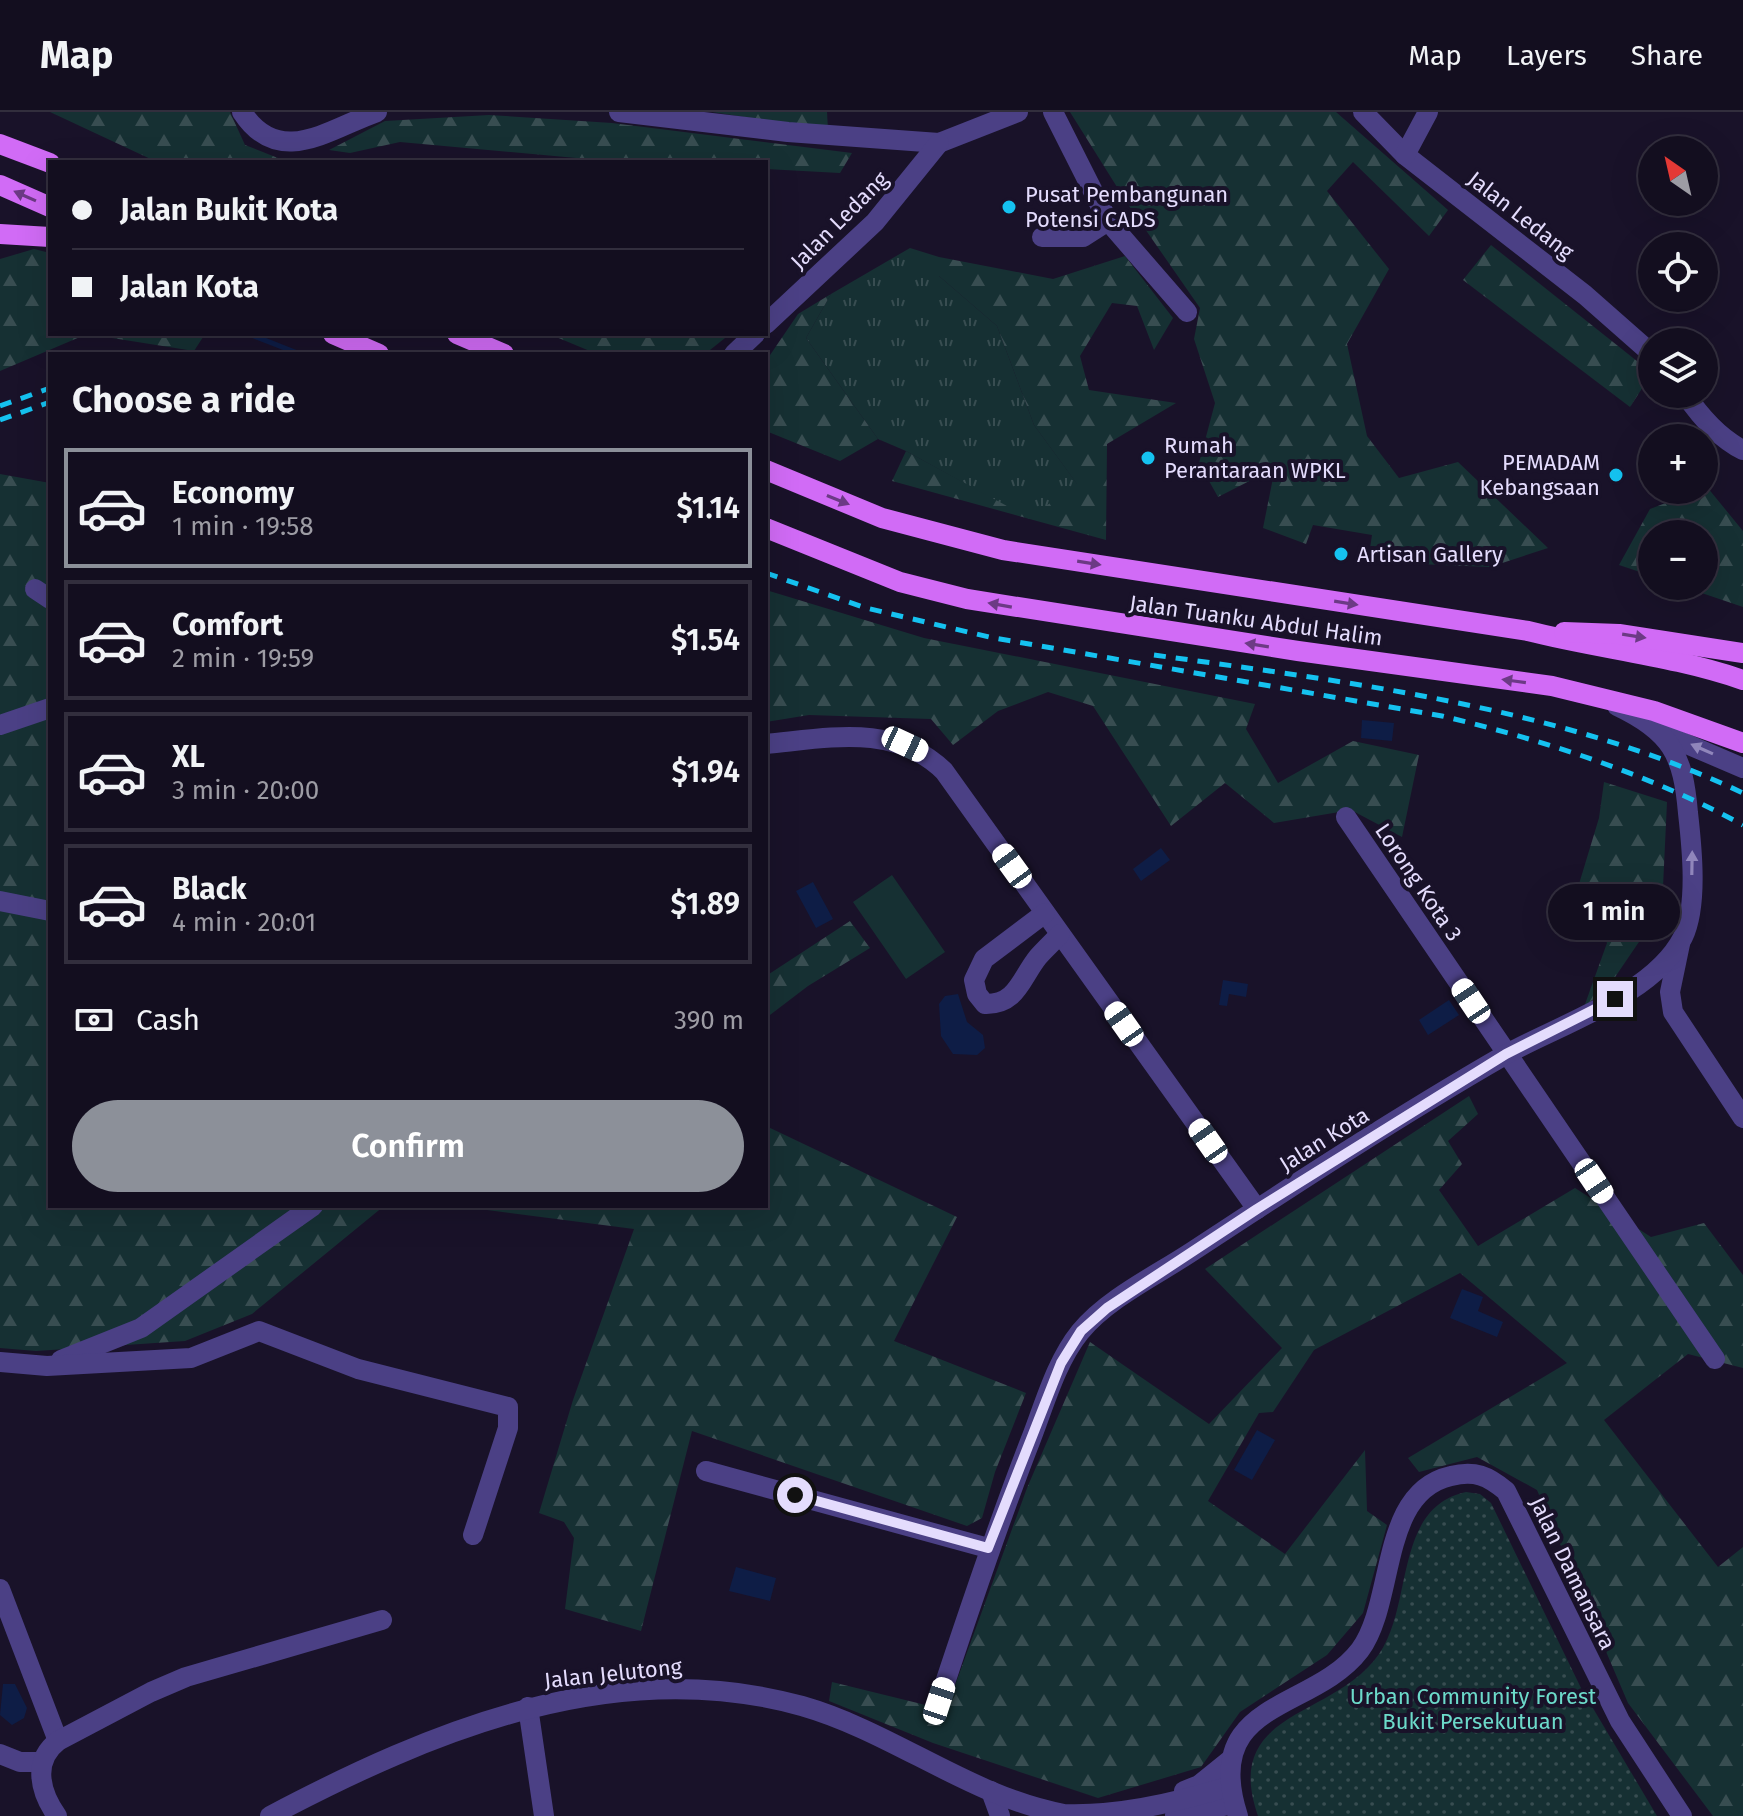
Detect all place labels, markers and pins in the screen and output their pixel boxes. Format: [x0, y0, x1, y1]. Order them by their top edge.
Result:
place label: Pusat Pembangunan Potensi CADS [1025, 181, 1228, 233]
marker: Pusat Pembangunan Potensi CADS [1000, 198, 1018, 216]
place label: Rumah Perantaraan WPKL [1164, 432, 1346, 484]
marker: Rumah Perantaraan WPKL [1139, 449, 1157, 467]
place label: PEMADAM Kebangsaan [1480, 449, 1600, 501]
marker: PEMADAM Kebangsaan [1607, 466, 1625, 484]
place label: Artisan Gallery [1357, 541, 1503, 568]
marker: Artisan Gallery [1332, 545, 1350, 563]

